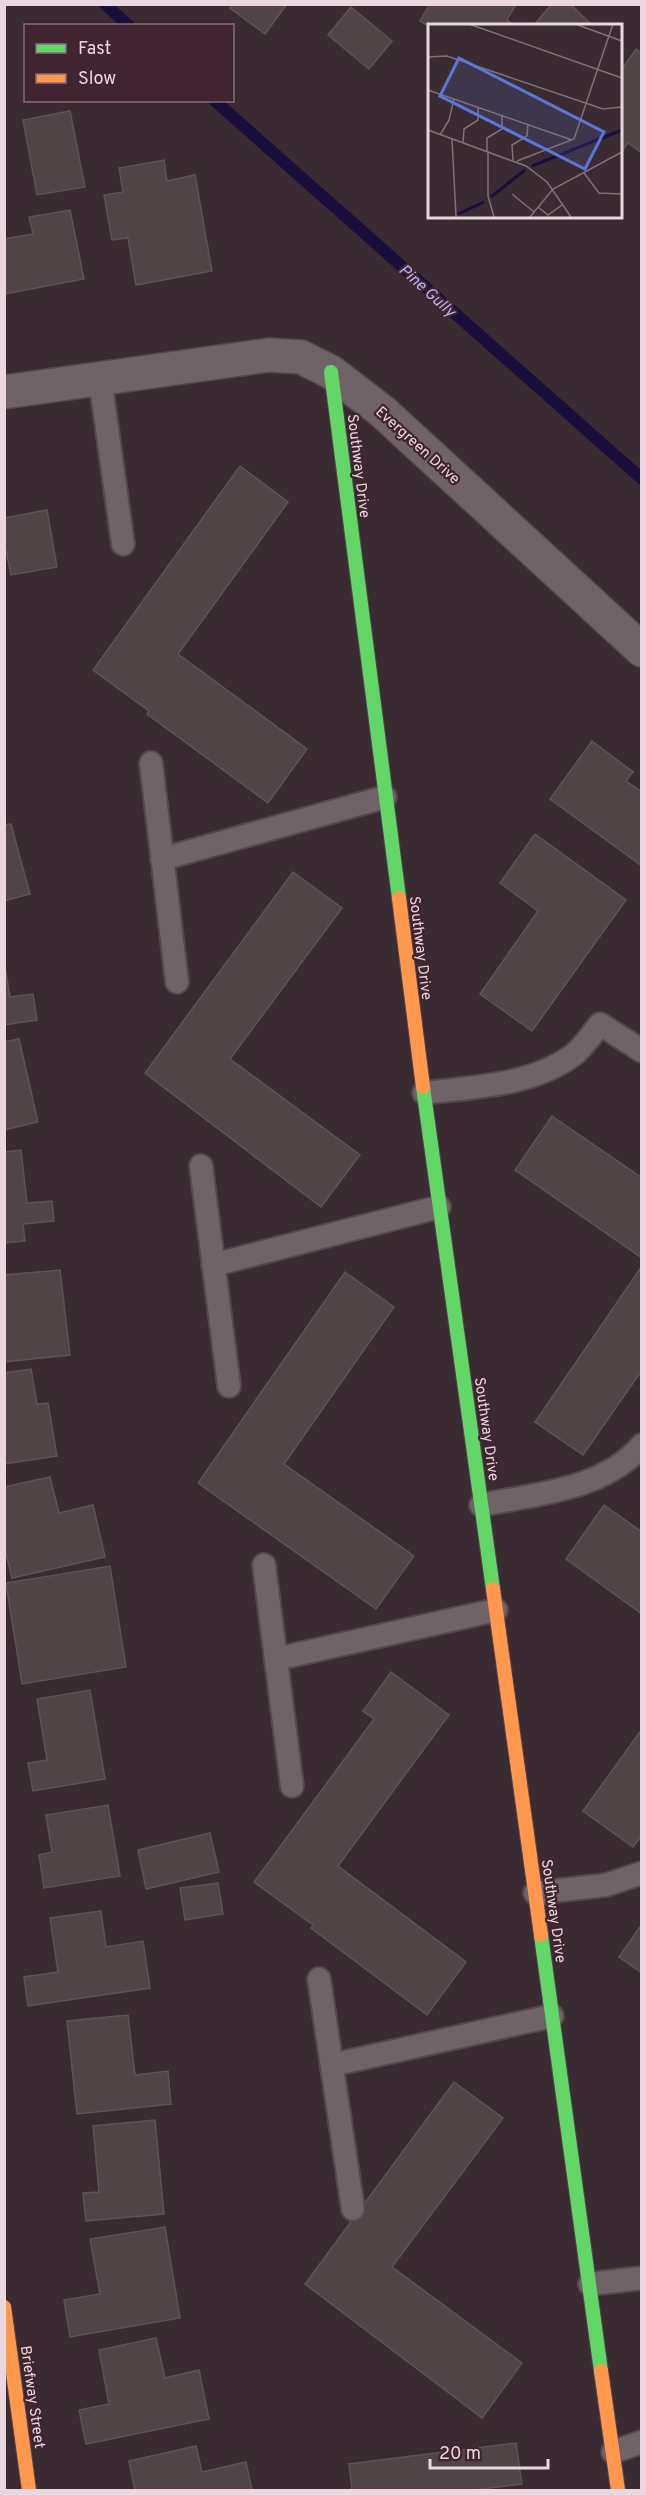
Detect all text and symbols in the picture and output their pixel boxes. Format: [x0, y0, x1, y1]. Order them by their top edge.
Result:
legend [24, 24, 234, 102]
inset map [428, 24, 622, 218]
text: Fast [78, 38, 111, 61]
text: Slow [78, 68, 116, 91]
water label: Pine Gully [394, 261, 461, 323]
street label: Evergreen Drive [371, 403, 463, 489]
street label: Southway Drive [342, 413, 373, 519]
street label: Southway Drive [404, 895, 435, 1001]
street label: Southway Drive [469, 1376, 502, 1482]
street label: Southway Drive [536, 1858, 569, 1964]
street label: Briefway Street [15, 2345, 48, 2450]
scale bar [430, 2432, 548, 2470]
text: 20 m [439, 2443, 481, 2466]

